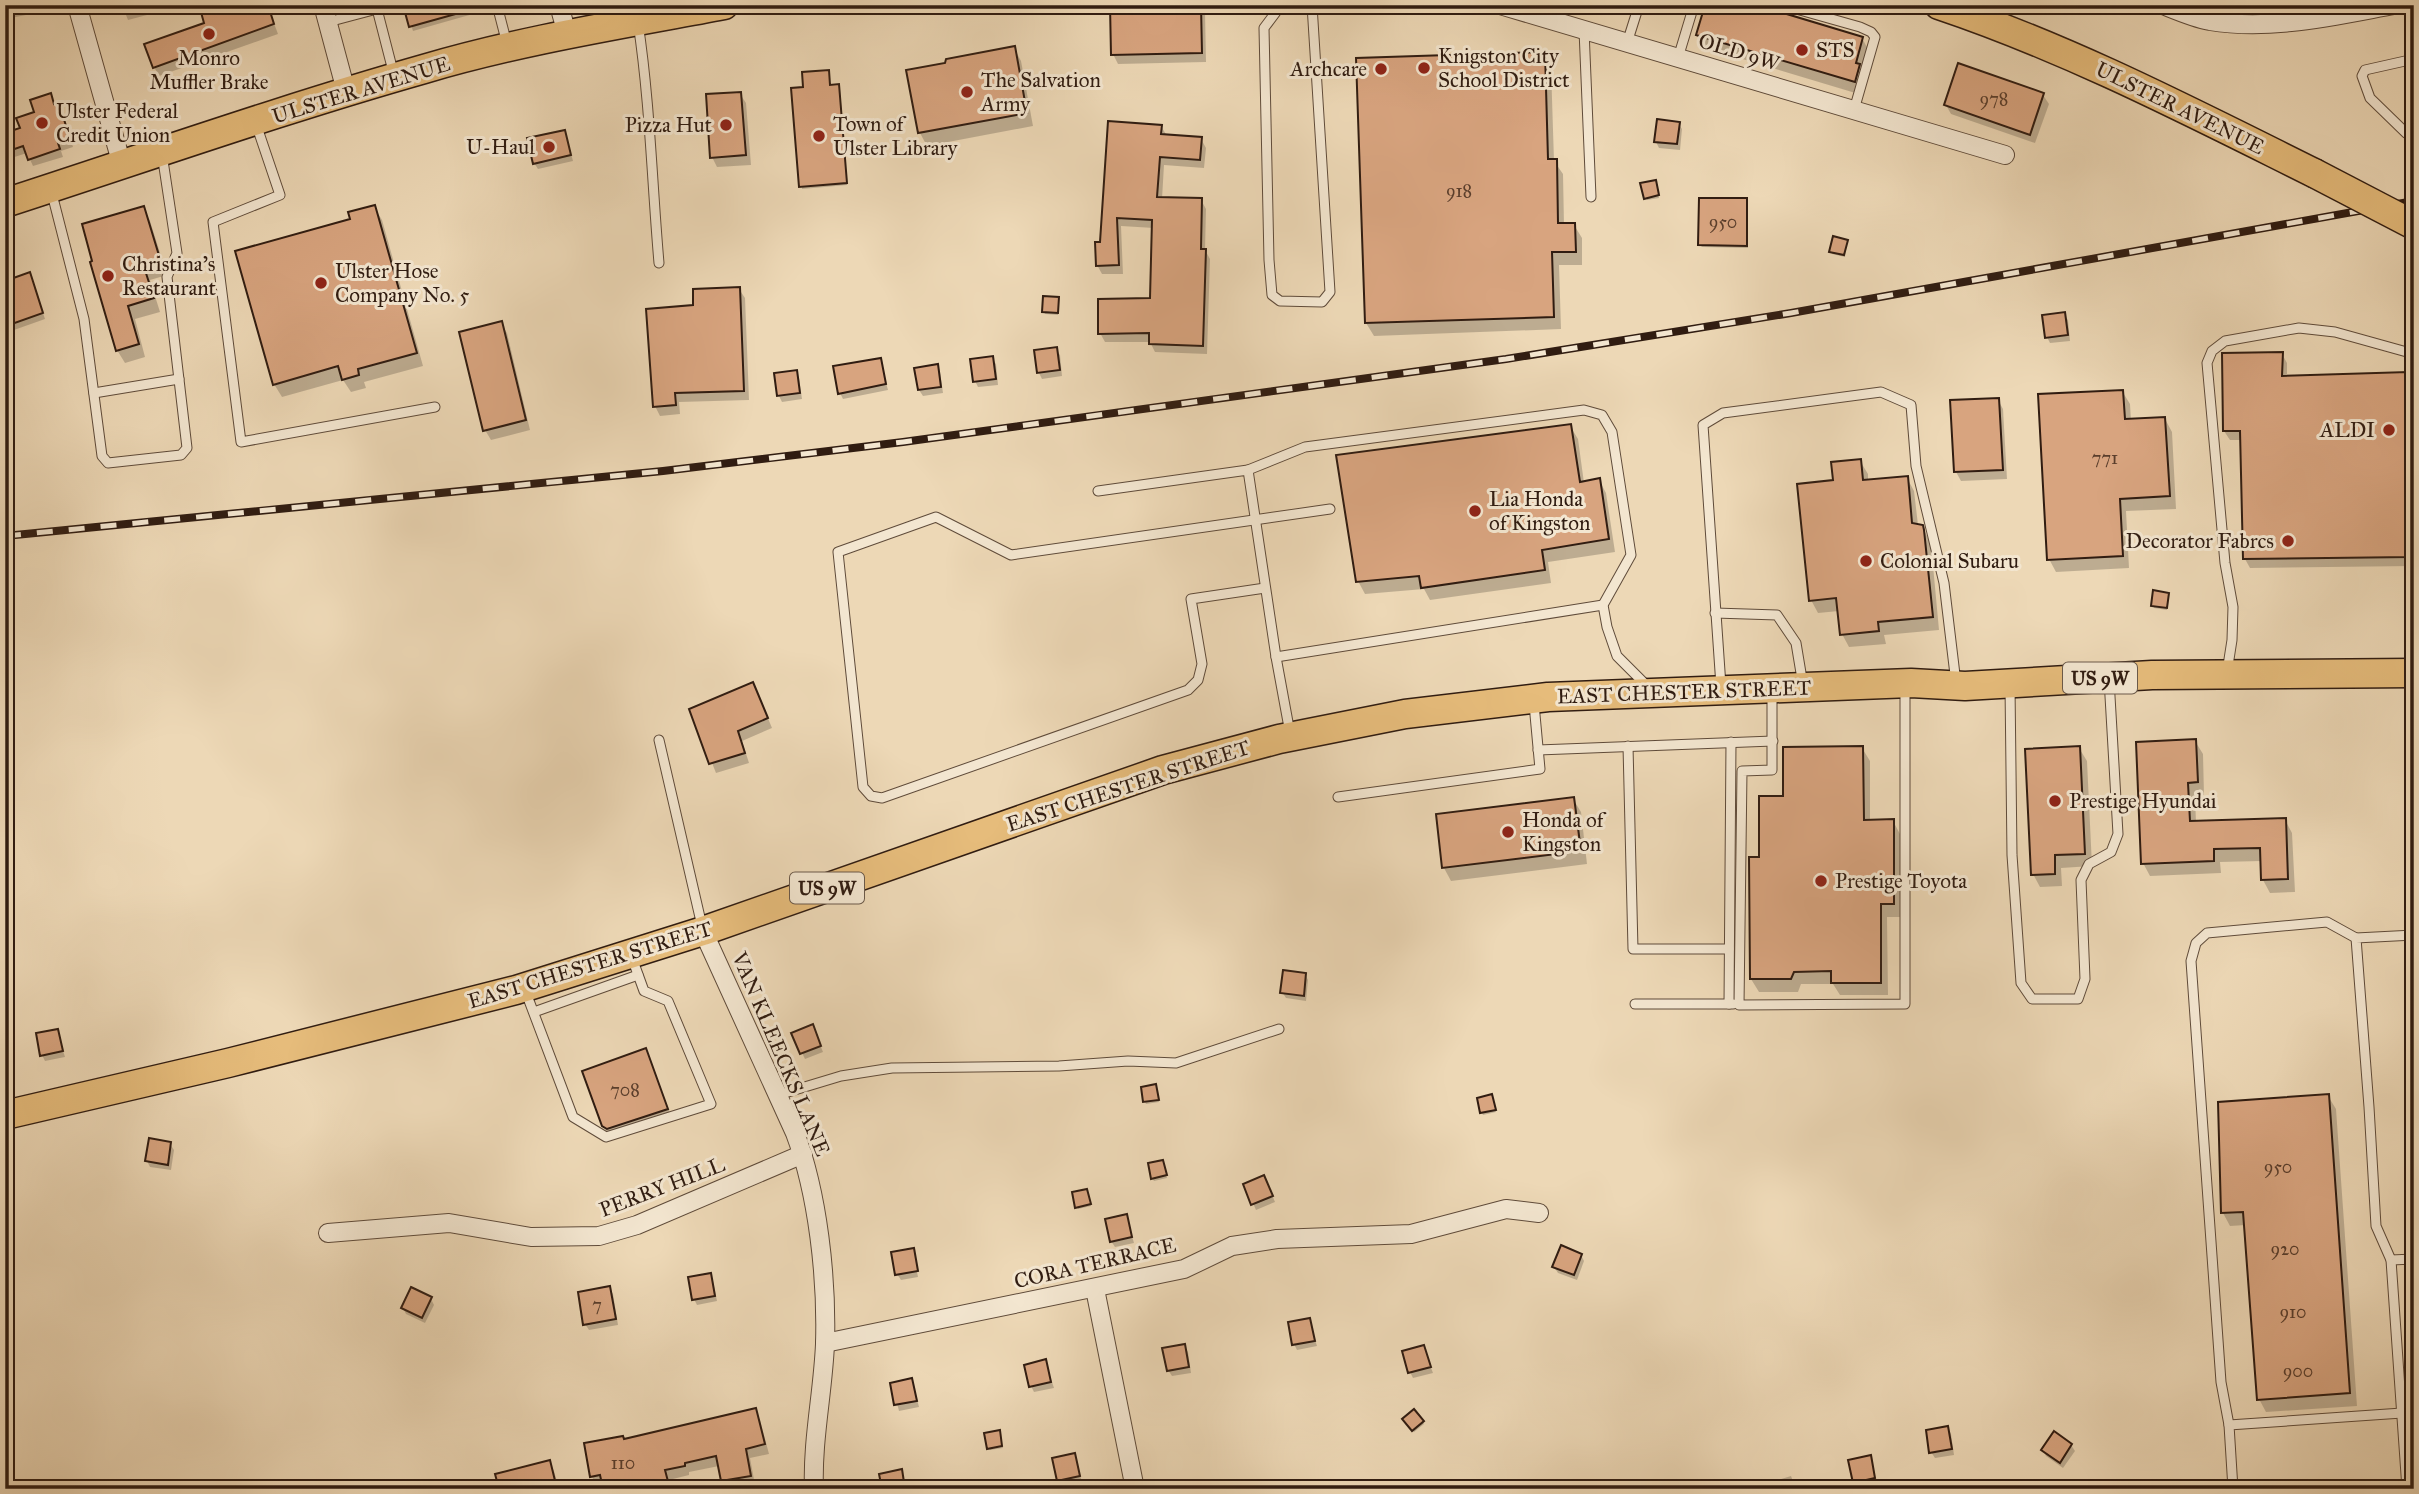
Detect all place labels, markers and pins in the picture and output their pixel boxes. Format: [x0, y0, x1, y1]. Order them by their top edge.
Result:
marker: Monro Muffler Brake [201, 26, 217, 42]
place label: STS [1816, 37, 1855, 63]
marker: STS [1794, 42, 1810, 58]
place label: Knigston City School District [1438, 43, 1570, 93]
place label: Monro Muffler Brake [149, 45, 269, 95]
place label: Archcare [1289, 56, 1367, 82]
marker: Knigston City School District [1416, 60, 1432, 76]
marker: Archcare [1373, 61, 1389, 77]
place label: The Salvation Army [980, 67, 1101, 117]
marker: The Salvation Army [959, 84, 975, 100]
place label: Ulster Federal Credit Union [56, 98, 179, 148]
place label: Town of Ulster Library [833, 111, 958, 161]
place label: Pizza Hut [625, 112, 713, 138]
marker: Ulster Federal Credit Union [34, 115, 50, 131]
marker: Pizza Hut [718, 117, 734, 133]
marker: Town of Ulster Library [811, 128, 827, 144]
place label: U-Haul [466, 134, 535, 160]
marker: U-Haul [541, 139, 557, 155]
place label: Christina's Restaurant [122, 251, 217, 301]
place label: Ulster Hose Company No. 5 [335, 258, 469, 308]
marker: Christina's Restaurant [100, 268, 116, 284]
marker: Ulster Hose Company No. 5 [313, 275, 329, 291]
place label: ALDI [2319, 417, 2375, 443]
marker: ALDI [2381, 422, 2397, 438]
place label: Lia Honda of Kingston [1489, 486, 1590, 536]
marker: Lia Honda of Kingston [1467, 503, 1483, 519]
place label: Decorator Fabrcs [2125, 528, 2274, 554]
marker: Decorator Fabrcs [2280, 533, 2296, 549]
place label: Colonial Subaru [1880, 548, 2019, 574]
marker: Colonial Subaru [1858, 553, 1874, 569]
place label: Prestige Hyundai [2069, 788, 2217, 814]
marker: Prestige Hyundai [2047, 793, 2063, 809]
place label: Honda of Kingston [1522, 807, 1607, 857]
marker: Honda of Kingston [1500, 824, 1516, 840]
place label: Prestige Toyota [1835, 868, 1967, 894]
marker: Prestige Toyota [1813, 873, 1829, 889]

